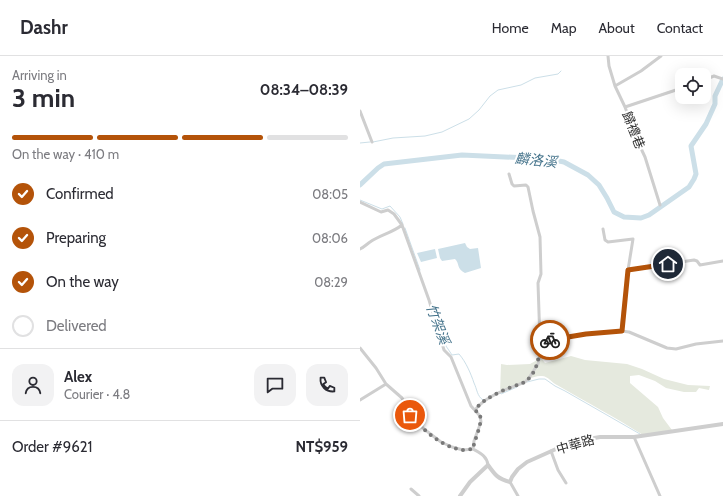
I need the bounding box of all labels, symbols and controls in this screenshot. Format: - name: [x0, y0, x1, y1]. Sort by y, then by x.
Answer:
- text: Dashr: [20, 16, 68, 39]
- text: Home: [492, 19, 529, 37]
- text: Map: [551, 19, 576, 37]
- text: About: [598, 19, 635, 37]
- text: Contact: [657, 19, 703, 37]
- text: Arriving in: [12, 67, 67, 83]
- map controls: [675, 68, 711, 104]
- button: locate: [675, 68, 711, 104]
- text: 08:34–08:39: [260, 81, 348, 99]
- text: 3 min: [12, 82, 75, 114]
- street label: 歸禮巷: [619, 109, 649, 151]
- text: On the way · 410 m: [12, 146, 119, 162]
- water label: 麟洛溪: [514, 149, 560, 171]
- icon: check: [12, 183, 34, 205]
- text: Confirmed: [46, 185, 114, 203]
- text: 08:05: [312, 186, 348, 202]
- icon: check: [12, 227, 34, 249]
- text: Preparing: [46, 229, 106, 247]
- text: 08:06: [312, 230, 348, 246]
- pin: [651, 247, 685, 281]
- icon: home: [657, 253, 679, 275]
- icon: check: [12, 271, 34, 293]
- text: On the way: [46, 273, 119, 291]
- text: 08:29: [314, 274, 348, 290]
- water label: 竹架溪: [422, 301, 454, 349]
- text: Delivered: [46, 317, 107, 335]
- courier: [530, 320, 570, 360]
- icon: bike: [539, 329, 561, 351]
- button: person: [12, 364, 54, 406]
- button: chat: [254, 364, 296, 406]
- button: phone: [306, 364, 348, 406]
- text: Alex: [64, 368, 92, 386]
- text: Courier · 4.8: [64, 386, 130, 402]
- pin: [393, 398, 427, 432]
- icon: bag: [399, 404, 421, 426]
- street label: 中華路: [554, 431, 596, 457]
- text: Order #9621: [12, 438, 92, 456]
- text: NT$959: [295, 438, 348, 456]

